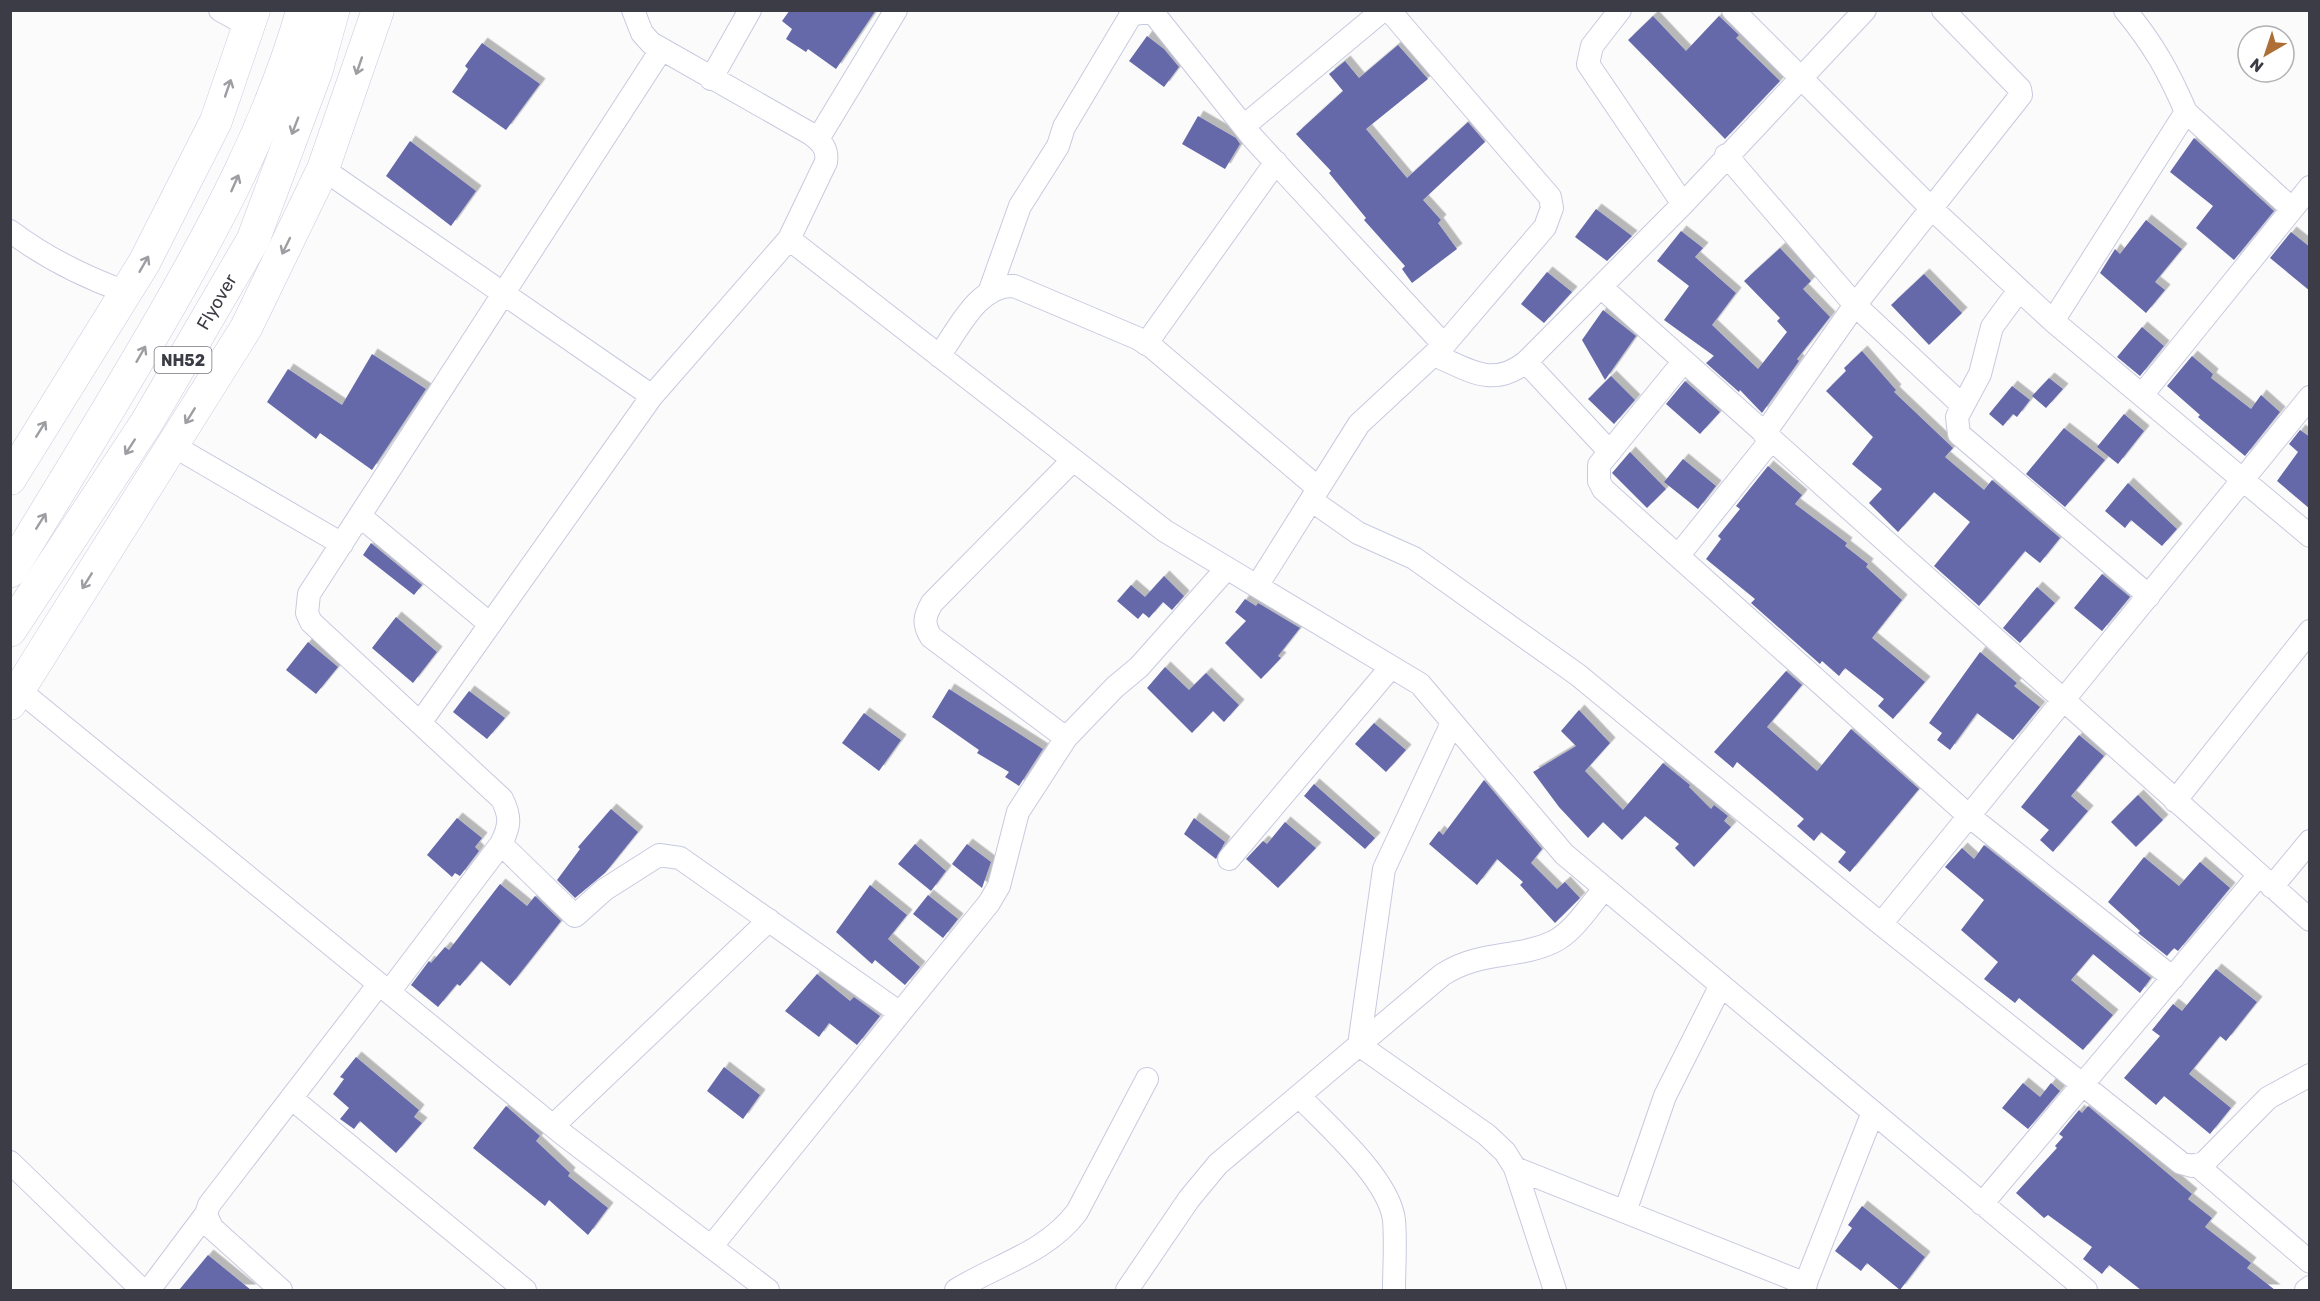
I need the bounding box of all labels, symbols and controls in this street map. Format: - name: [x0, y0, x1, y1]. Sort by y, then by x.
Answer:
- north arrow: [2236, 24, 2296, 84]
- text: N: [2246, 54, 2267, 76]
- one-way arrow: [352, 56, 363, 75]
- one-way arrow: [223, 79, 234, 98]
- one-way arrow: [289, 116, 300, 135]
- one-way arrow: [230, 175, 242, 193]
- one-way arrow: [279, 237, 291, 255]
- one-way arrow: [138, 256, 150, 273]
- street label: Flyover: [192, 270, 242, 334]
- one-way arrow: [136, 346, 148, 363]
- road number: NH52: [154, 347, 212, 373]
- one-way arrow: [184, 407, 196, 424]
- one-way arrow: [34, 421, 47, 438]
- one-way arrow: [124, 439, 136, 455]
- one-way arrow: [36, 513, 48, 530]
- one-way arrow: [80, 572, 92, 589]

